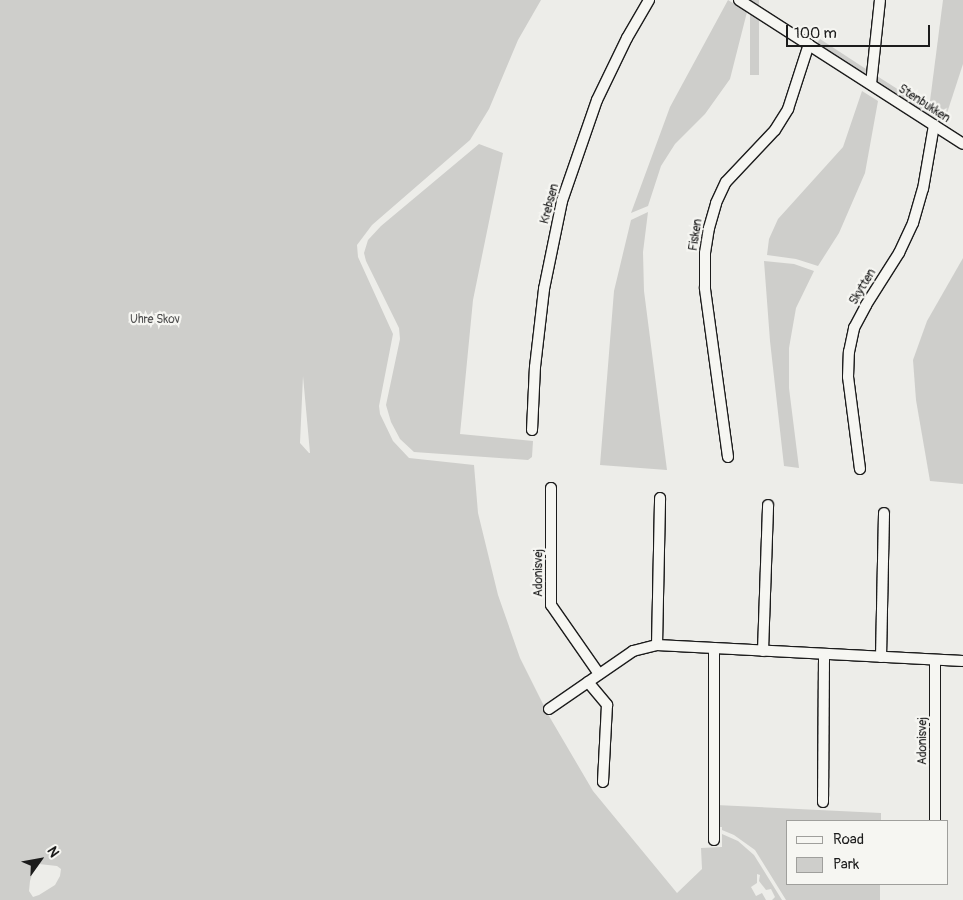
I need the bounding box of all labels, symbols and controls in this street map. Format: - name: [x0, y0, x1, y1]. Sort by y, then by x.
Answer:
- scale bar: [788, 15, 932, 47]
- text: 100 m: [794, 24, 837, 43]
- street label: Stenbukken: [895, 82, 953, 126]
- street label: Krebsen: [538, 182, 562, 226]
- street label: Fisken: [686, 218, 706, 252]
- street label: Skytten: [847, 266, 879, 308]
- park label: Uhre Skov: [130, 313, 180, 327]
- street label: Adonisvej: [532, 549, 546, 597]
- street label: Adonisvej: [916, 717, 930, 765]
- legend: [786, 820, 948, 885]
- text: Road: [833, 830, 864, 849]
- north arrow: [15, 835, 65, 885]
- text: N: [43, 843, 63, 860]
- text: Park: [833, 855, 859, 874]

